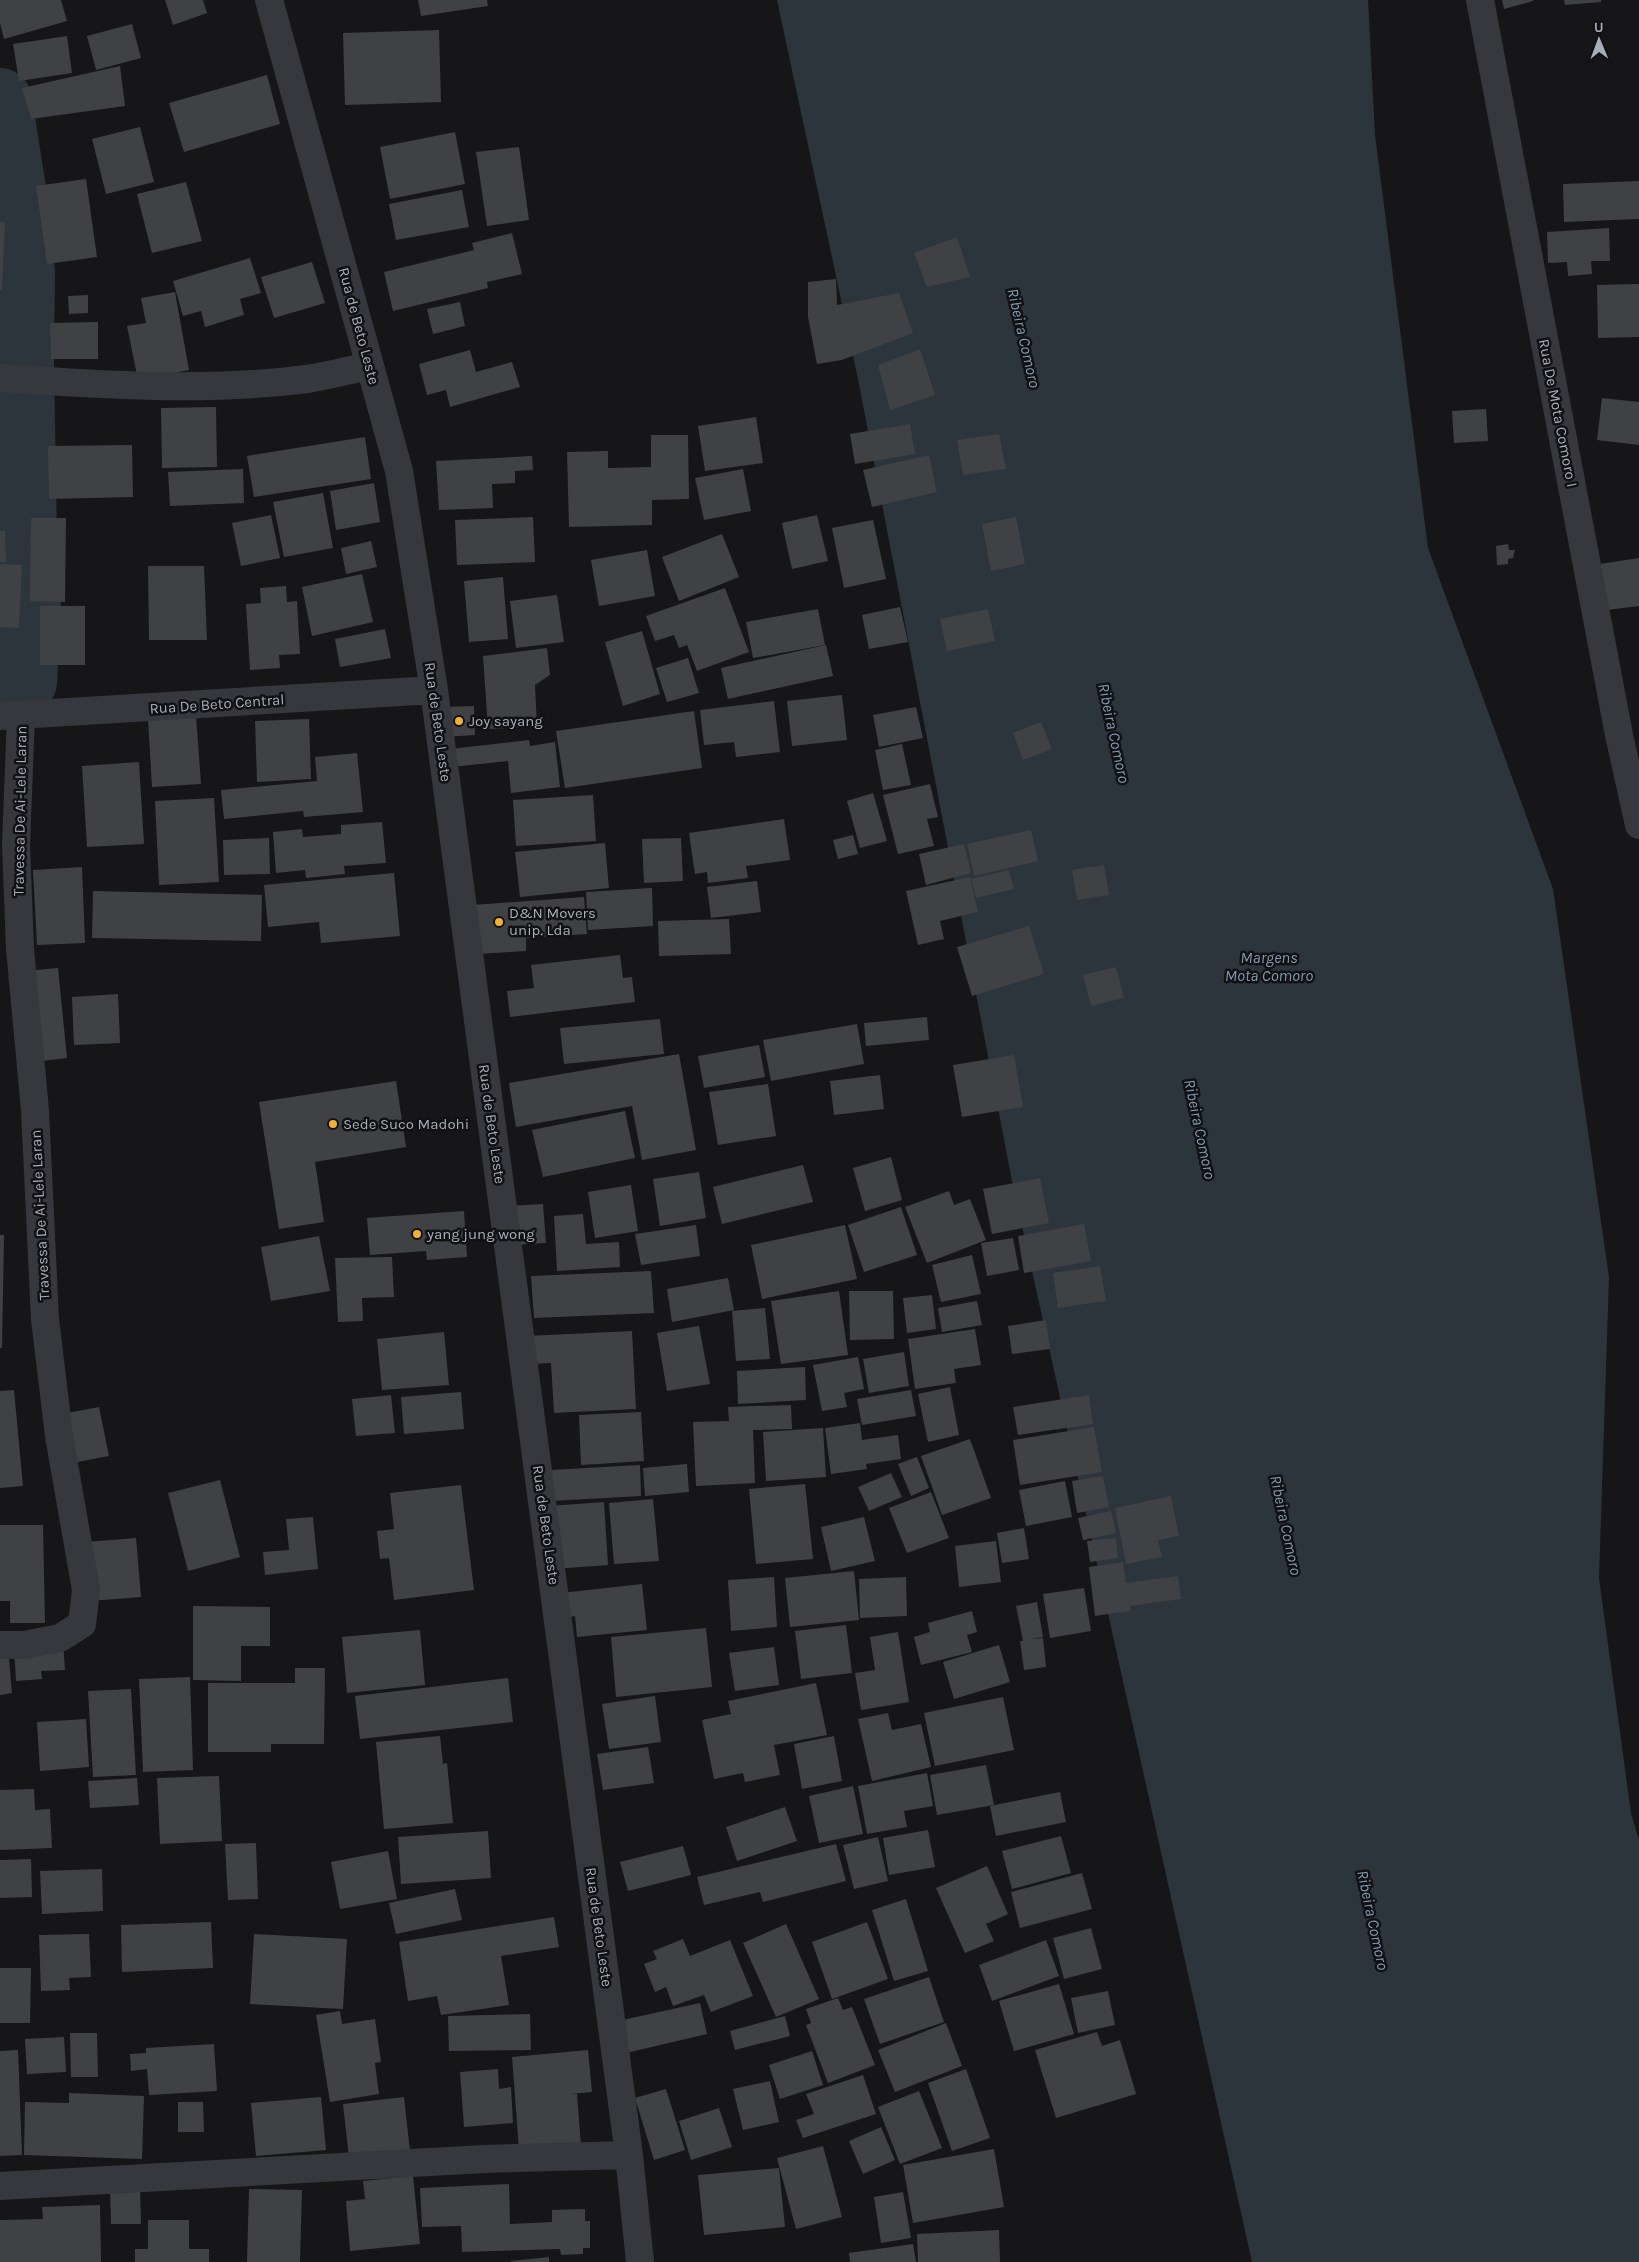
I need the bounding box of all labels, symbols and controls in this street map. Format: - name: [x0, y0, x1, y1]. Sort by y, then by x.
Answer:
- north arrow: [1574, 15, 1624, 65]
- text: U: [1594, 19, 1604, 36]
- street label: Rua de Beto Leste: [335, 265, 383, 387]
- water label: Ribeira Comoro: [1003, 286, 1045, 390]
- street label: Rua De Mota Comoro I: [1535, 337, 1581, 489]
- street label: Rua de Beto Leste: [421, 661, 455, 783]
- water label: Ribeira Comoro: [1094, 681, 1134, 785]
- street label: Rua De Beto Central: [149, 690, 285, 718]
- place label: Joy sayang: [469, 712, 543, 730]
- marker: Joy sayang: [453, 715, 465, 727]
- street label: Travessa De Ai-Lele Laran: [10, 726, 30, 896]
- place label: D&N Movers unip. Lda: [509, 904, 596, 939]
- marker: D&N Movers unip. Lda: [493, 916, 505, 928]
- water label: Margens Mota Comoro: [1225, 948, 1313, 985]
- street label: Rua de Beto Leste: [475, 1063, 509, 1185]
- water label: Ribeira Comoro: [1180, 1077, 1220, 1181]
- place label: Sede Suco Madohi: [343, 1115, 469, 1133]
- marker: Sede Suco Madohi: [327, 1118, 339, 1130]
- street label: Travessa De Ai-Lele Laran: [27, 1129, 53, 1301]
- place label: yang jung wong: [426, 1225, 535, 1243]
- marker: yang jung wong: [411, 1228, 423, 1240]
- street label: Rua de Beto Leste: [529, 1464, 563, 1586]
- water label: Ribeira Comoro: [1266, 1473, 1306, 1577]
- street label: Rua de Beto Leste: [582, 1866, 616, 1988]
- water label: Ribeira Comoro: [1353, 1868, 1393, 1972]

